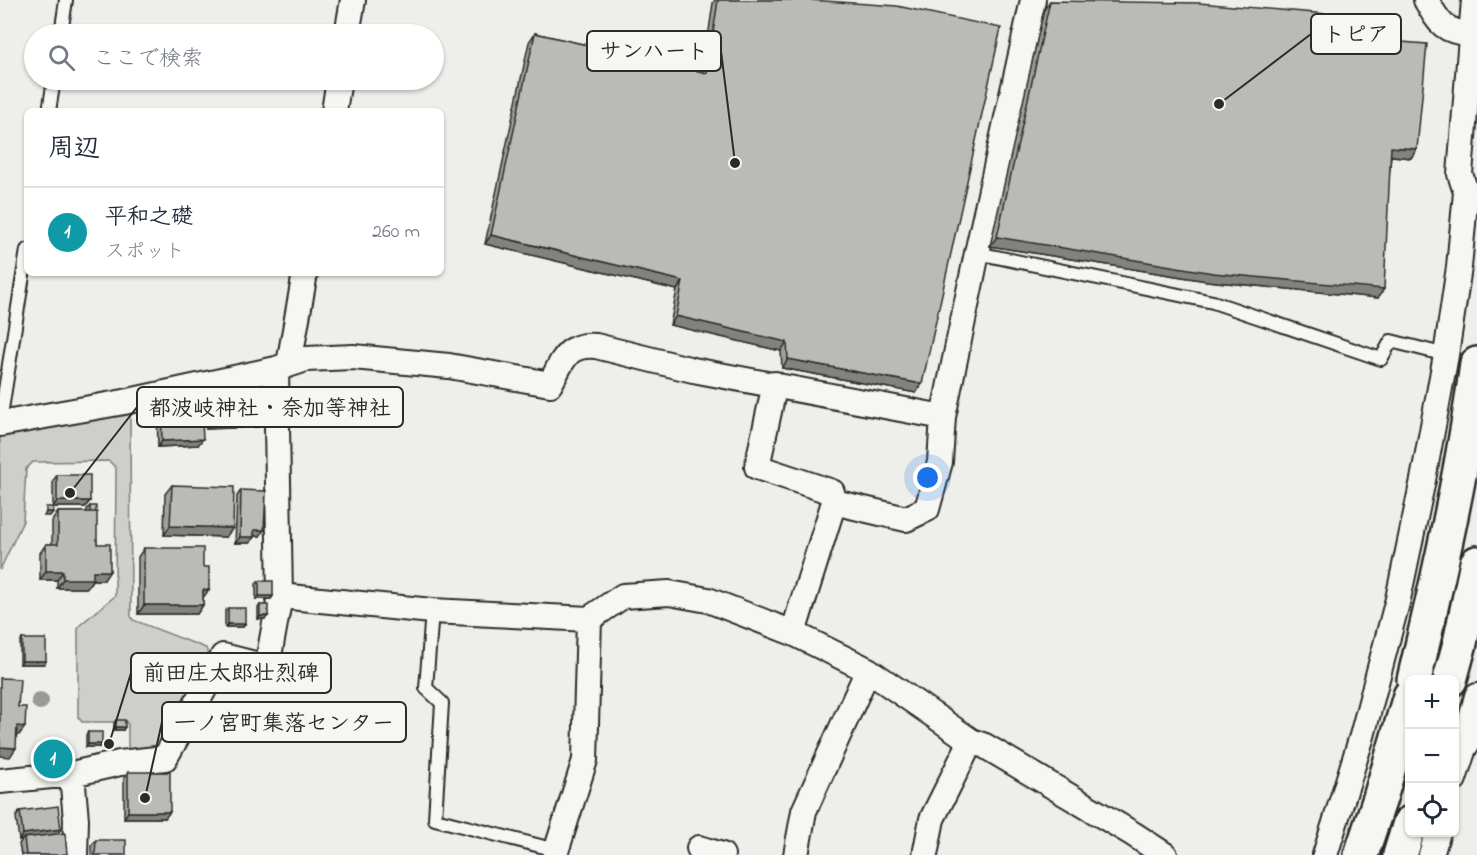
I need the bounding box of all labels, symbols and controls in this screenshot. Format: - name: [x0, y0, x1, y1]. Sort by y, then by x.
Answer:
- callout: トピア: [1311, 14, 1401, 54]
- text: トピア: [1323, 20, 1389, 52]
- search box: [24, 24, 444, 90]
- callout: サンハート: [587, 31, 721, 71]
- text: サンハート: [599, 37, 709, 69]
- icon: search: [45, 41, 78, 74]
- text: ここで検索: [93, 44, 203, 76]
- text: 周辺: [48, 131, 100, 169]
- text: 平和之礎: [105, 202, 193, 234]
- text: 1: [64, 218, 71, 247]
- text: 260 m: [372, 218, 420, 247]
- text: スポット: [105, 238, 185, 267]
- callout: 都波岐神社・奈加等神社: [137, 387, 403, 427]
- text: 都波岐神社・奈加等神社: [149, 394, 391, 426]
- your location: [913, 463, 942, 492]
- callout: 前田庄太郎壮烈碑: [131, 653, 331, 693]
- text: 前田庄太郎壮烈碑: [143, 659, 319, 691]
- map controls: [1405, 675, 1459, 837]
- button: +: [1405, 675, 1459, 729]
- callout: 一ノ宮町集落センター: [162, 702, 406, 742]
- text: 一ノ宮町集落センター: [174, 709, 394, 741]
- button: −: [1405, 729, 1459, 783]
- pin: 1: [34, 736, 72, 782]
- button: locate: [1405, 783, 1459, 837]

